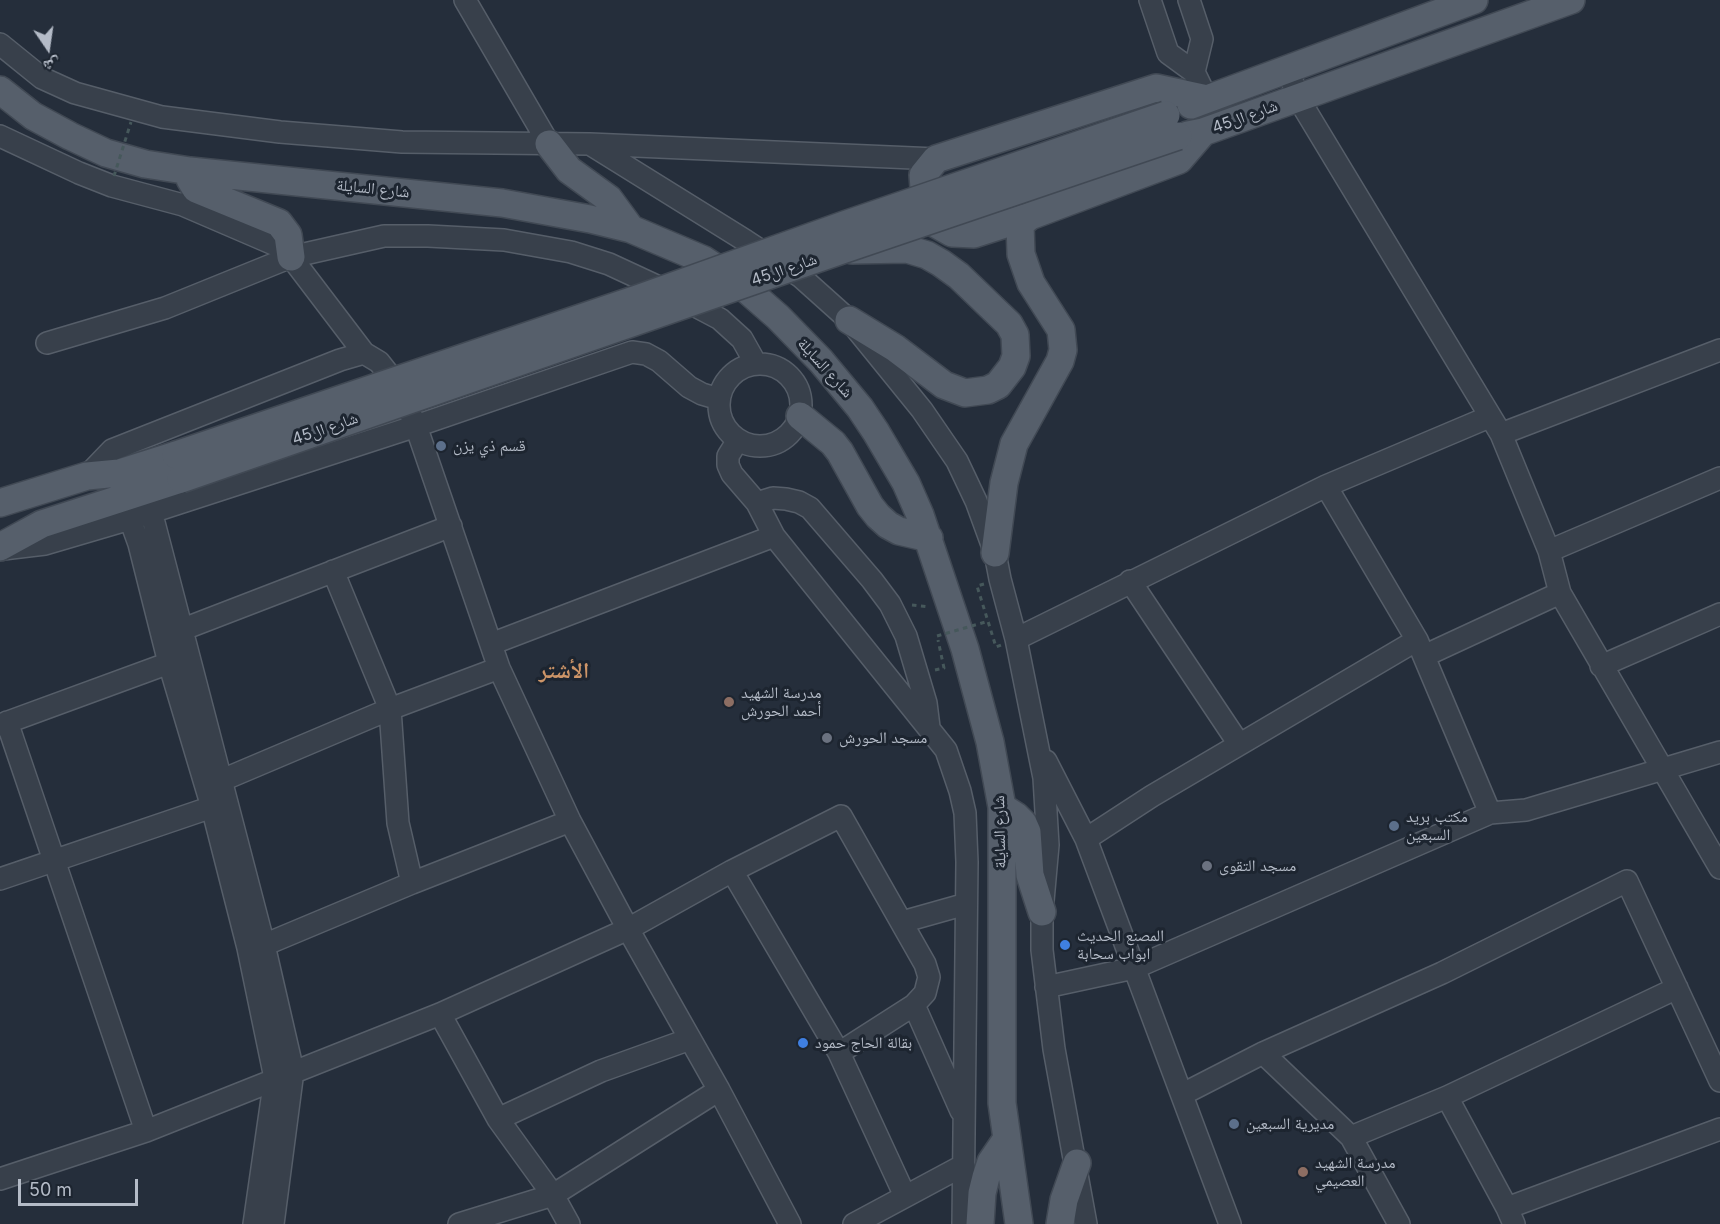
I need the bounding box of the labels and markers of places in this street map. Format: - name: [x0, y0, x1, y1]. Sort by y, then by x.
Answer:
- place label: قسم ذي يزن: [453, 436, 526, 456]
- marker: قسم ذي يزن: [434, 439, 448, 453]
- place label: مدرسة الشهيد أحمد الحورش: [741, 683, 822, 721]
- marker: مدرسة الشهيد أحمد الحورش: [722, 695, 736, 709]
- place label: مسجد الحورش: [839, 728, 927, 748]
- marker: مسجد الحورش: [820, 731, 834, 745]
- place label: مكتب بريد السبعين: [1406, 807, 1468, 845]
- marker: مكتب بريد السبعين: [1387, 819, 1401, 833]
- place label: مسجد التقوى: [1219, 856, 1296, 876]
- marker: مسجد التقوى: [1200, 859, 1214, 873]
- place label: المصنع الحديث ابواب سحابة: [1077, 926, 1164, 964]
- marker: المصنع الحديث ابواب سحابة: [1058, 938, 1072, 952]
- place label: بقالة الحاج حمود: [815, 1033, 912, 1053]
- marker: بقالة الحاج حمود: [796, 1036, 810, 1050]
- place label: مديرية السبعين: [1246, 1114, 1334, 1134]
- marker: مديرية السبعين: [1227, 1117, 1241, 1131]
- place label: مدرسة الشهيد العصيمي: [1315, 1153, 1396, 1191]
- marker: مدرسة الشهيد العصيمي: [1296, 1165, 1310, 1179]

